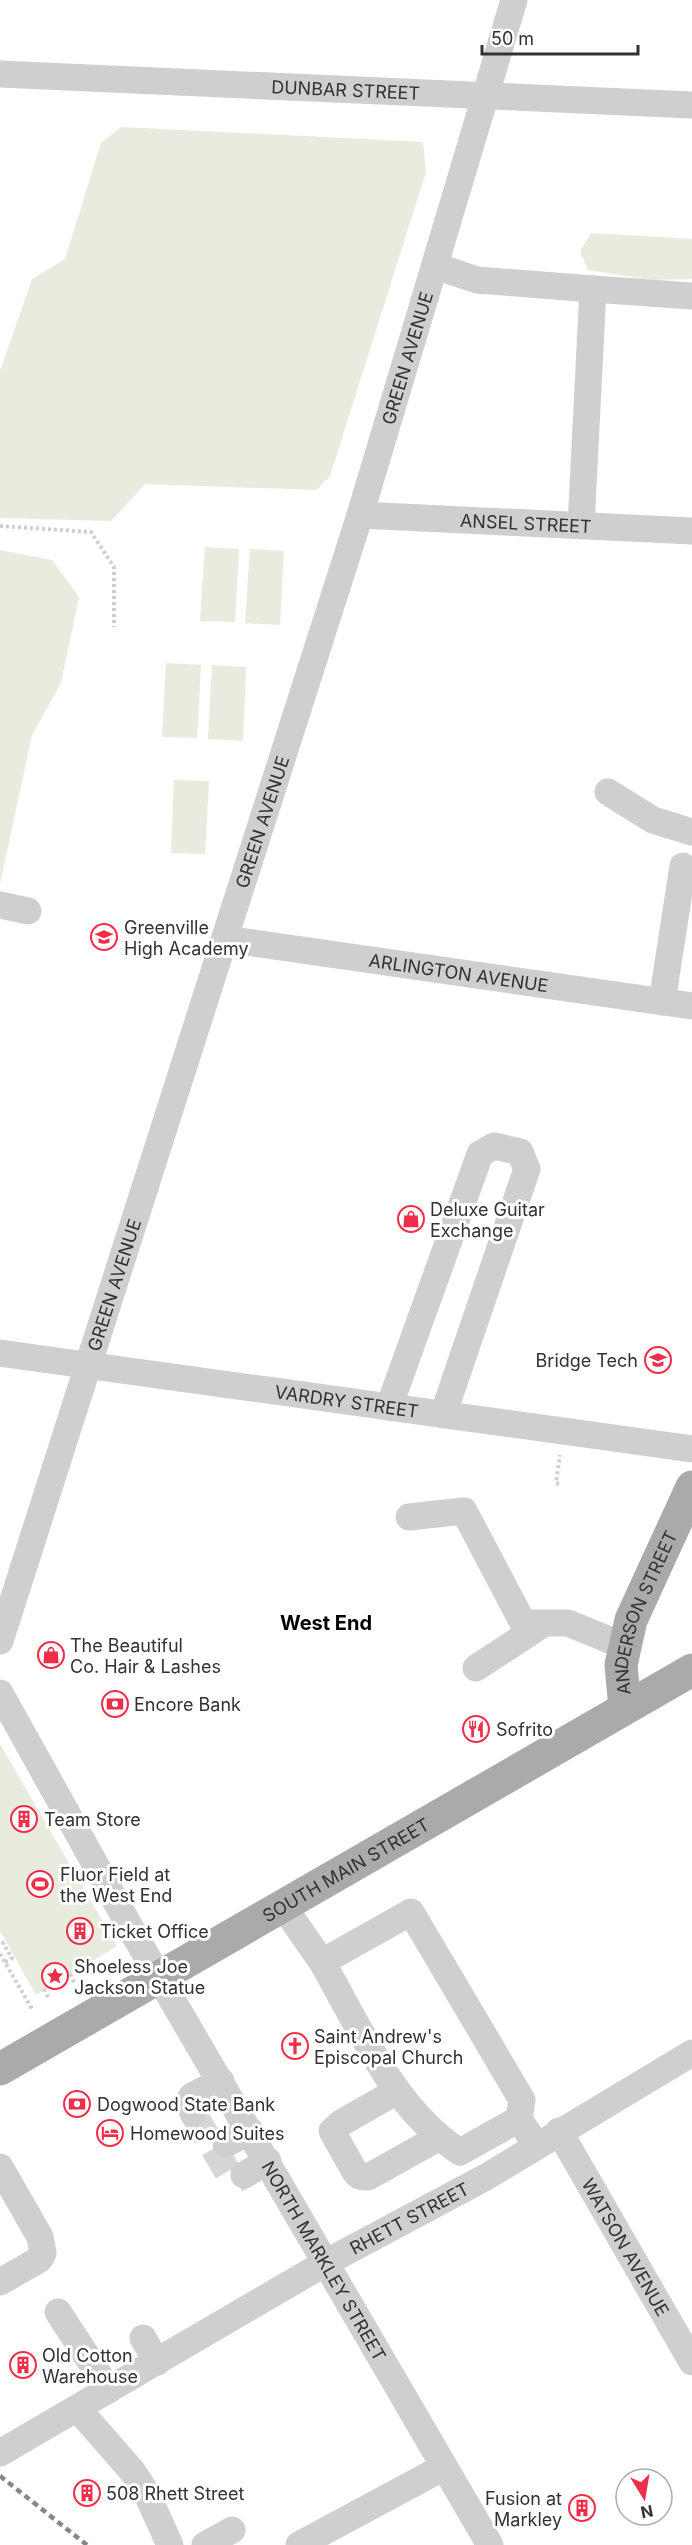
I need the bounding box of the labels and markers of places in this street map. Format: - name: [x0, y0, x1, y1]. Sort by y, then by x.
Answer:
- place label: Greenville High Academy: [124, 917, 249, 959]
- school or university icon: Greenville High Academy: [89, 922, 119, 952]
- place label: Deluxe Guitar Exchange: [430, 1199, 545, 1241]
- shop icon: Deluxe Guitar Exchange: [396, 1204, 426, 1234]
- school or university icon: Bridge Tech: [643, 1345, 673, 1375]
- place label: Bridge Tech: [536, 1350, 638, 1371]
- place label: The Beautiful Co. Hair & Lashes: [70, 1635, 221, 1677]
- shop icon: The Beautiful Co. Hair & Lashes: [36, 1640, 66, 1670]
- bank icon: Encore Bank: [100, 1689, 130, 1719]
- place label: Encore Bank: [134, 1694, 241, 1715]
- restaurant icon: Sofrito: [461, 1714, 491, 1744]
- place label: Sofrito: [496, 1719, 553, 1740]
- building icon: Team Store: [9, 1804, 39, 1834]
- place label: Team Store: [44, 1809, 141, 1830]
- place label: Fluor Field at the West End: [60, 1864, 172, 1906]
- sports icon: Fluor Field at the West End: [25, 1869, 55, 1899]
- building icon: Ticket Office: [65, 1916, 95, 1946]
- place label: Ticket Office: [100, 1921, 209, 1942]
- place label: Shoeless Joe Jackson Statue: [74, 1956, 205, 1998]
- place icon: Shoeless Joe Jackson Statue: [40, 1961, 70, 1991]
- place label: Saint Andrew's Episcopal Church: [314, 2026, 463, 2068]
- church icon: Saint Andrew's Episcopal Church: [280, 2031, 310, 2061]
- bank icon: Dogwood State Bank: [62, 2089, 92, 2119]
- place label: Dogwood State Bank: [97, 2094, 275, 2115]
- hotel icon: Homewood Suites: [95, 2118, 125, 2148]
- place label: Homewood Suites: [130, 2123, 284, 2144]
- place label: Old Cotton Warehouse: [42, 2345, 138, 2387]
- building icon: Old Cotton Warehouse: [8, 2350, 38, 2380]
- building icon: 508 Rhett Street: [72, 2478, 102, 2508]
- place label: 508 Rhett Street: [106, 2483, 245, 2504]
- place label: Fusion at Markley: [485, 2488, 562, 2530]
- building icon: Fusion at Markley: [567, 2493, 597, 2523]

